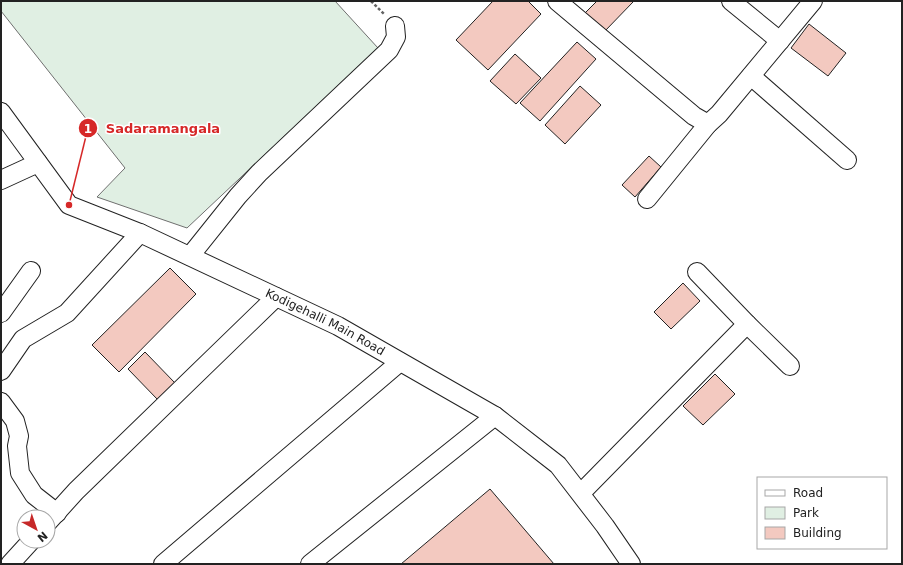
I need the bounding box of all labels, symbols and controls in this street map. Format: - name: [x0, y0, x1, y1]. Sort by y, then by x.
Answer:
- callout: Sadaramangala: [78, 116, 229, 141]
- text: Sadaramangala: [106, 121, 220, 136]
- text: 1: [84, 122, 92, 136]
- street label: Kodigehalli Main Road: [263, 286, 387, 358]
- legend: [757, 477, 887, 549]
- text: Road: [793, 486, 823, 500]
- text: Park: [793, 506, 819, 520]
- north arrow: [16, 509, 56, 549]
- text: Building: [793, 526, 842, 540]
- text: N: [34, 528, 50, 544]

